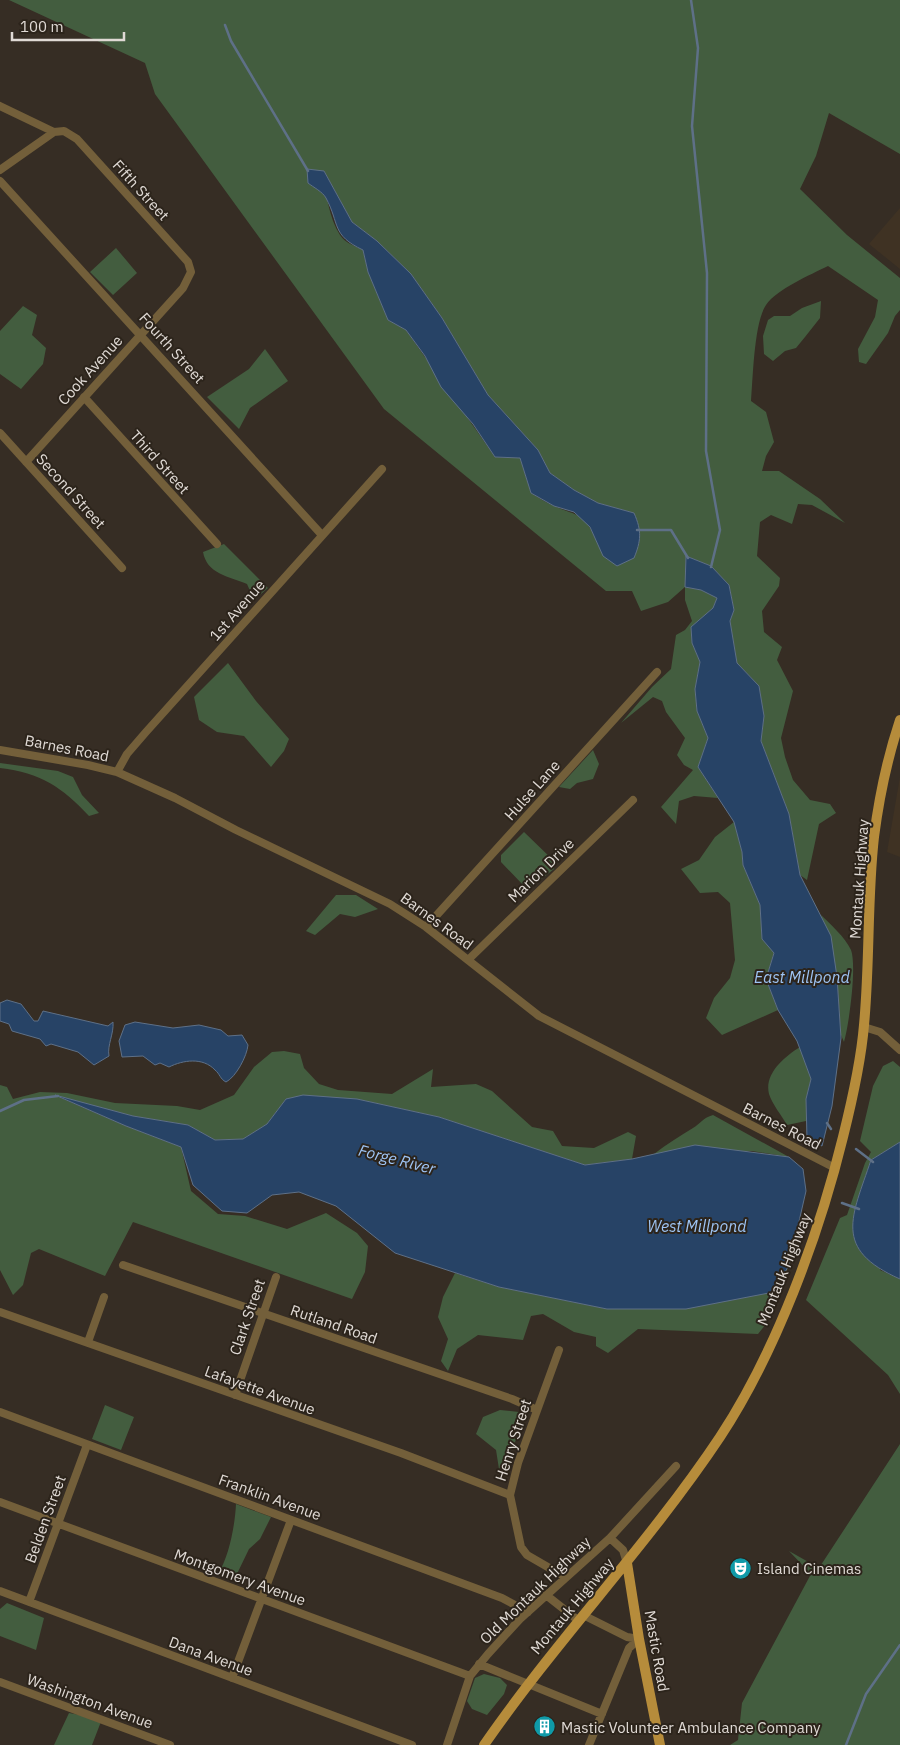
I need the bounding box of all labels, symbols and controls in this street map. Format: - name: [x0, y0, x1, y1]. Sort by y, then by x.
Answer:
- scale bar: [12, 10, 125, 42]
- text: 100 m: [20, 17, 64, 36]
- street label: Fifth Street: [109, 156, 173, 224]
- street label: Fourth Street: [135, 309, 209, 387]
- street label: Cook Avenue: [54, 331, 126, 409]
- street label: Third Street: [126, 426, 194, 498]
- street label: Second Street: [32, 449, 110, 533]
- street label: 1st Avenue: [205, 575, 269, 645]
- street label: Barnes Road: [23, 731, 111, 765]
- street label: Hulse Lane: [500, 756, 564, 824]
- street label: Montauk Highway: [845, 818, 873, 939]
- street label: Marion Drive: [504, 834, 578, 906]
- street label: Barnes Road: [397, 888, 477, 954]
- water label: East Millpond: [754, 967, 851, 987]
- street label: Barnes Road: [740, 1098, 824, 1154]
- water label: Forge River: [357, 1140, 439, 1178]
- street label: Montauk Highway: [753, 1209, 815, 1328]
- water label: West Millpond: [647, 1216, 747, 1236]
- street label: Clark Street: [225, 1276, 269, 1358]
- street label: Rutland Road: [288, 1300, 380, 1348]
- street label: Lafayette Avenue: [202, 1361, 318, 1419]
- street label: Henry Street: [491, 1397, 535, 1483]
- street label: Franklin Avenue: [216, 1470, 324, 1524]
- street label: Belden Street: [20, 1472, 70, 1566]
- street label: Old Montauk Highway: [476, 1533, 594, 1647]
- street label: Montgomery Avenue: [172, 1544, 308, 1610]
- street label: Montauk Highway: [527, 1554, 617, 1658]
- theatre icon: Island Cinemas: [729, 1556, 753, 1580]
- place label: Island Cinemas: [757, 1559, 861, 1578]
- street label: Mastic Road: [641, 1609, 673, 1693]
- street label: Dana Avenue: [166, 1632, 256, 1680]
- street label: Washington Avenue: [24, 1669, 156, 1733]
- building icon: Mastic Volunteer Ambulance Company: [533, 1715, 557, 1739]
- place label: Mastic Volunteer Ambulance Company: [561, 1718, 821, 1737]

